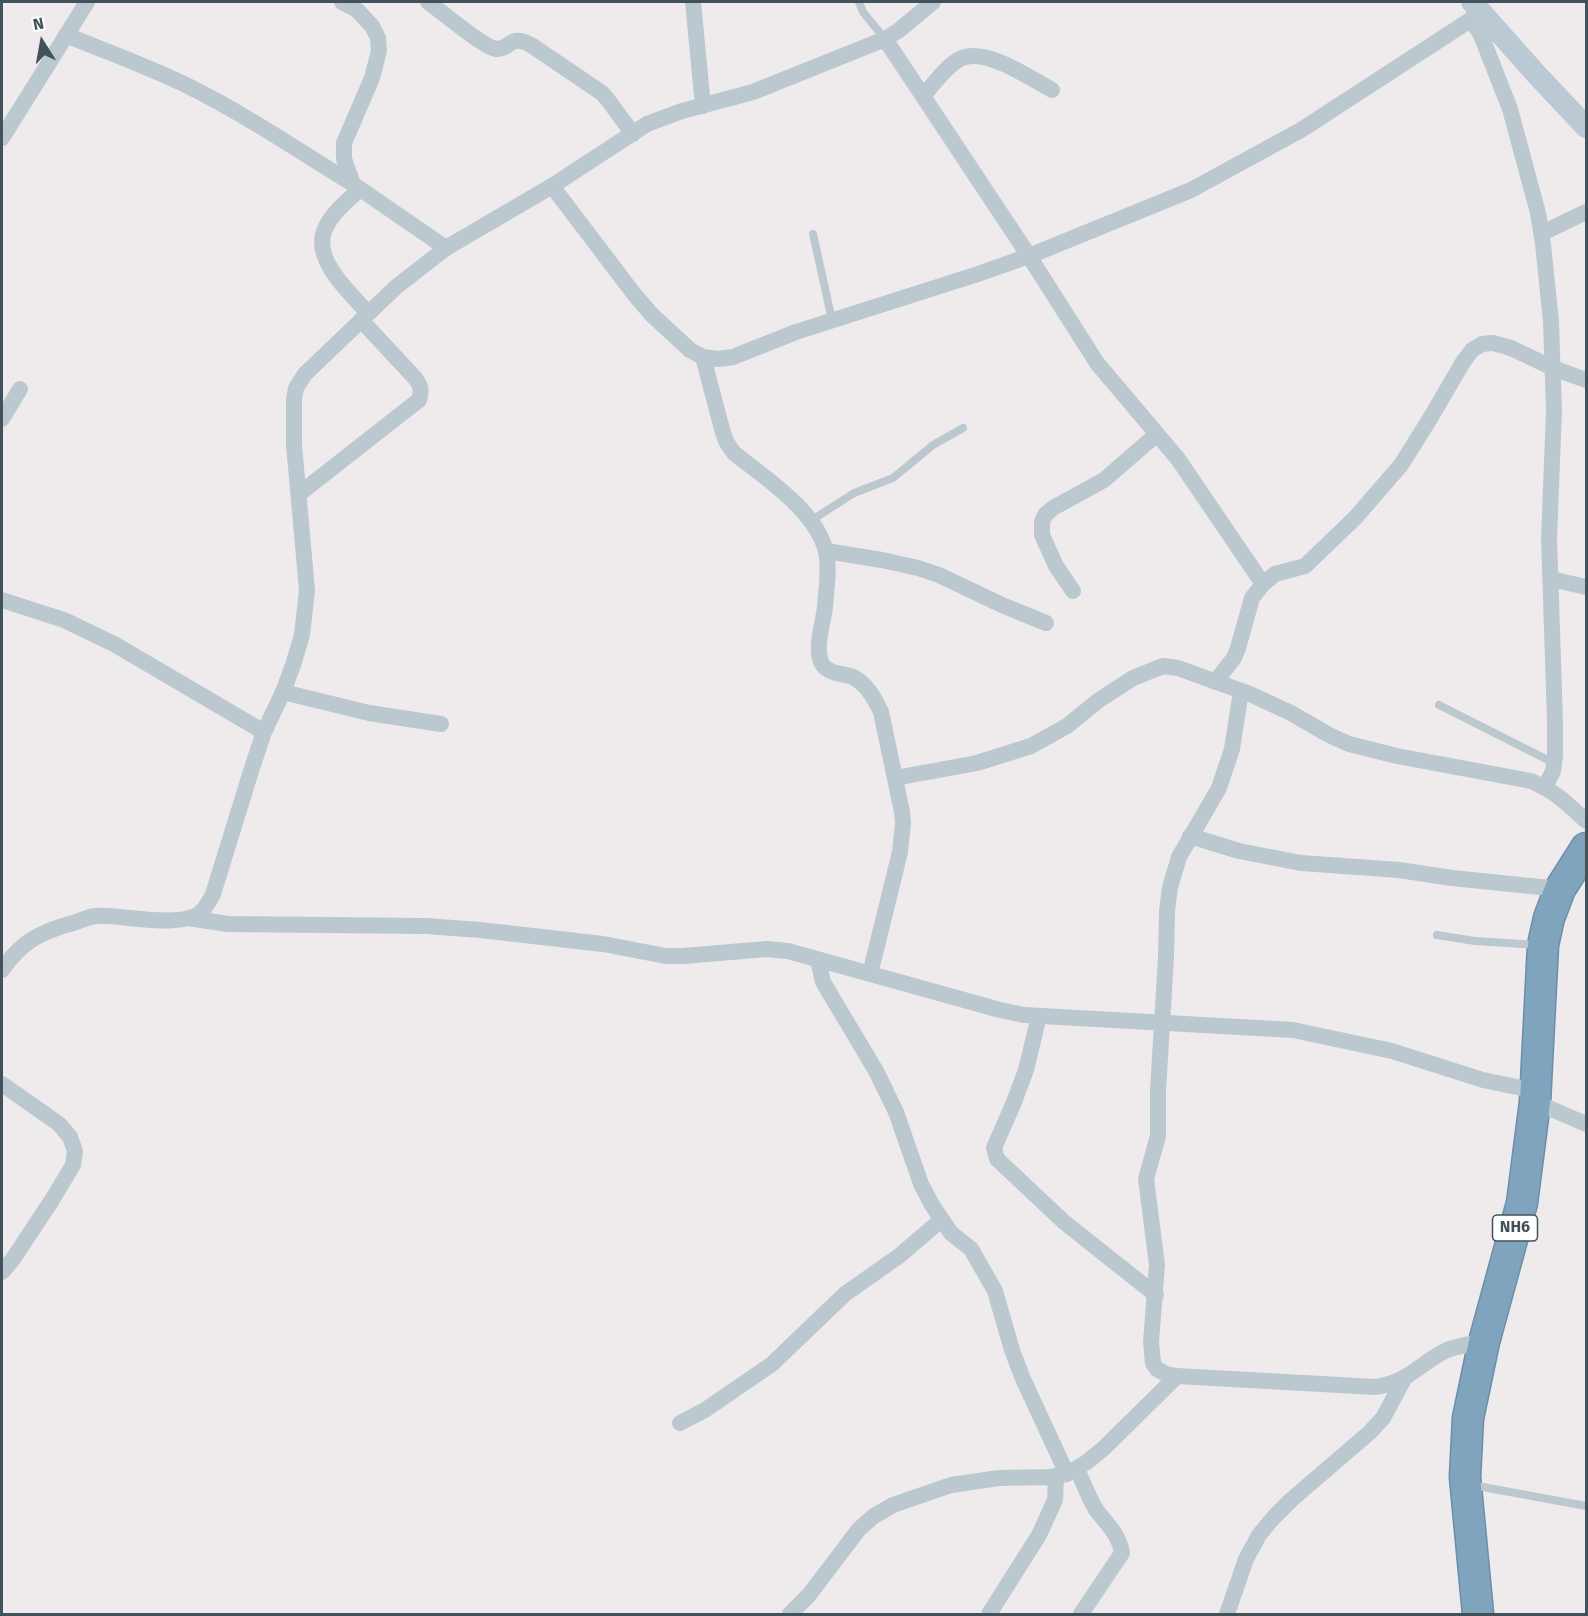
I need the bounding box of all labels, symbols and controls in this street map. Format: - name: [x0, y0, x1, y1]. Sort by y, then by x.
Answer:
- north arrow: [12, 12, 72, 72]
- text: N: [31, 14, 45, 34]
- road number: NH6: [1492, 1215, 1538, 1241]

